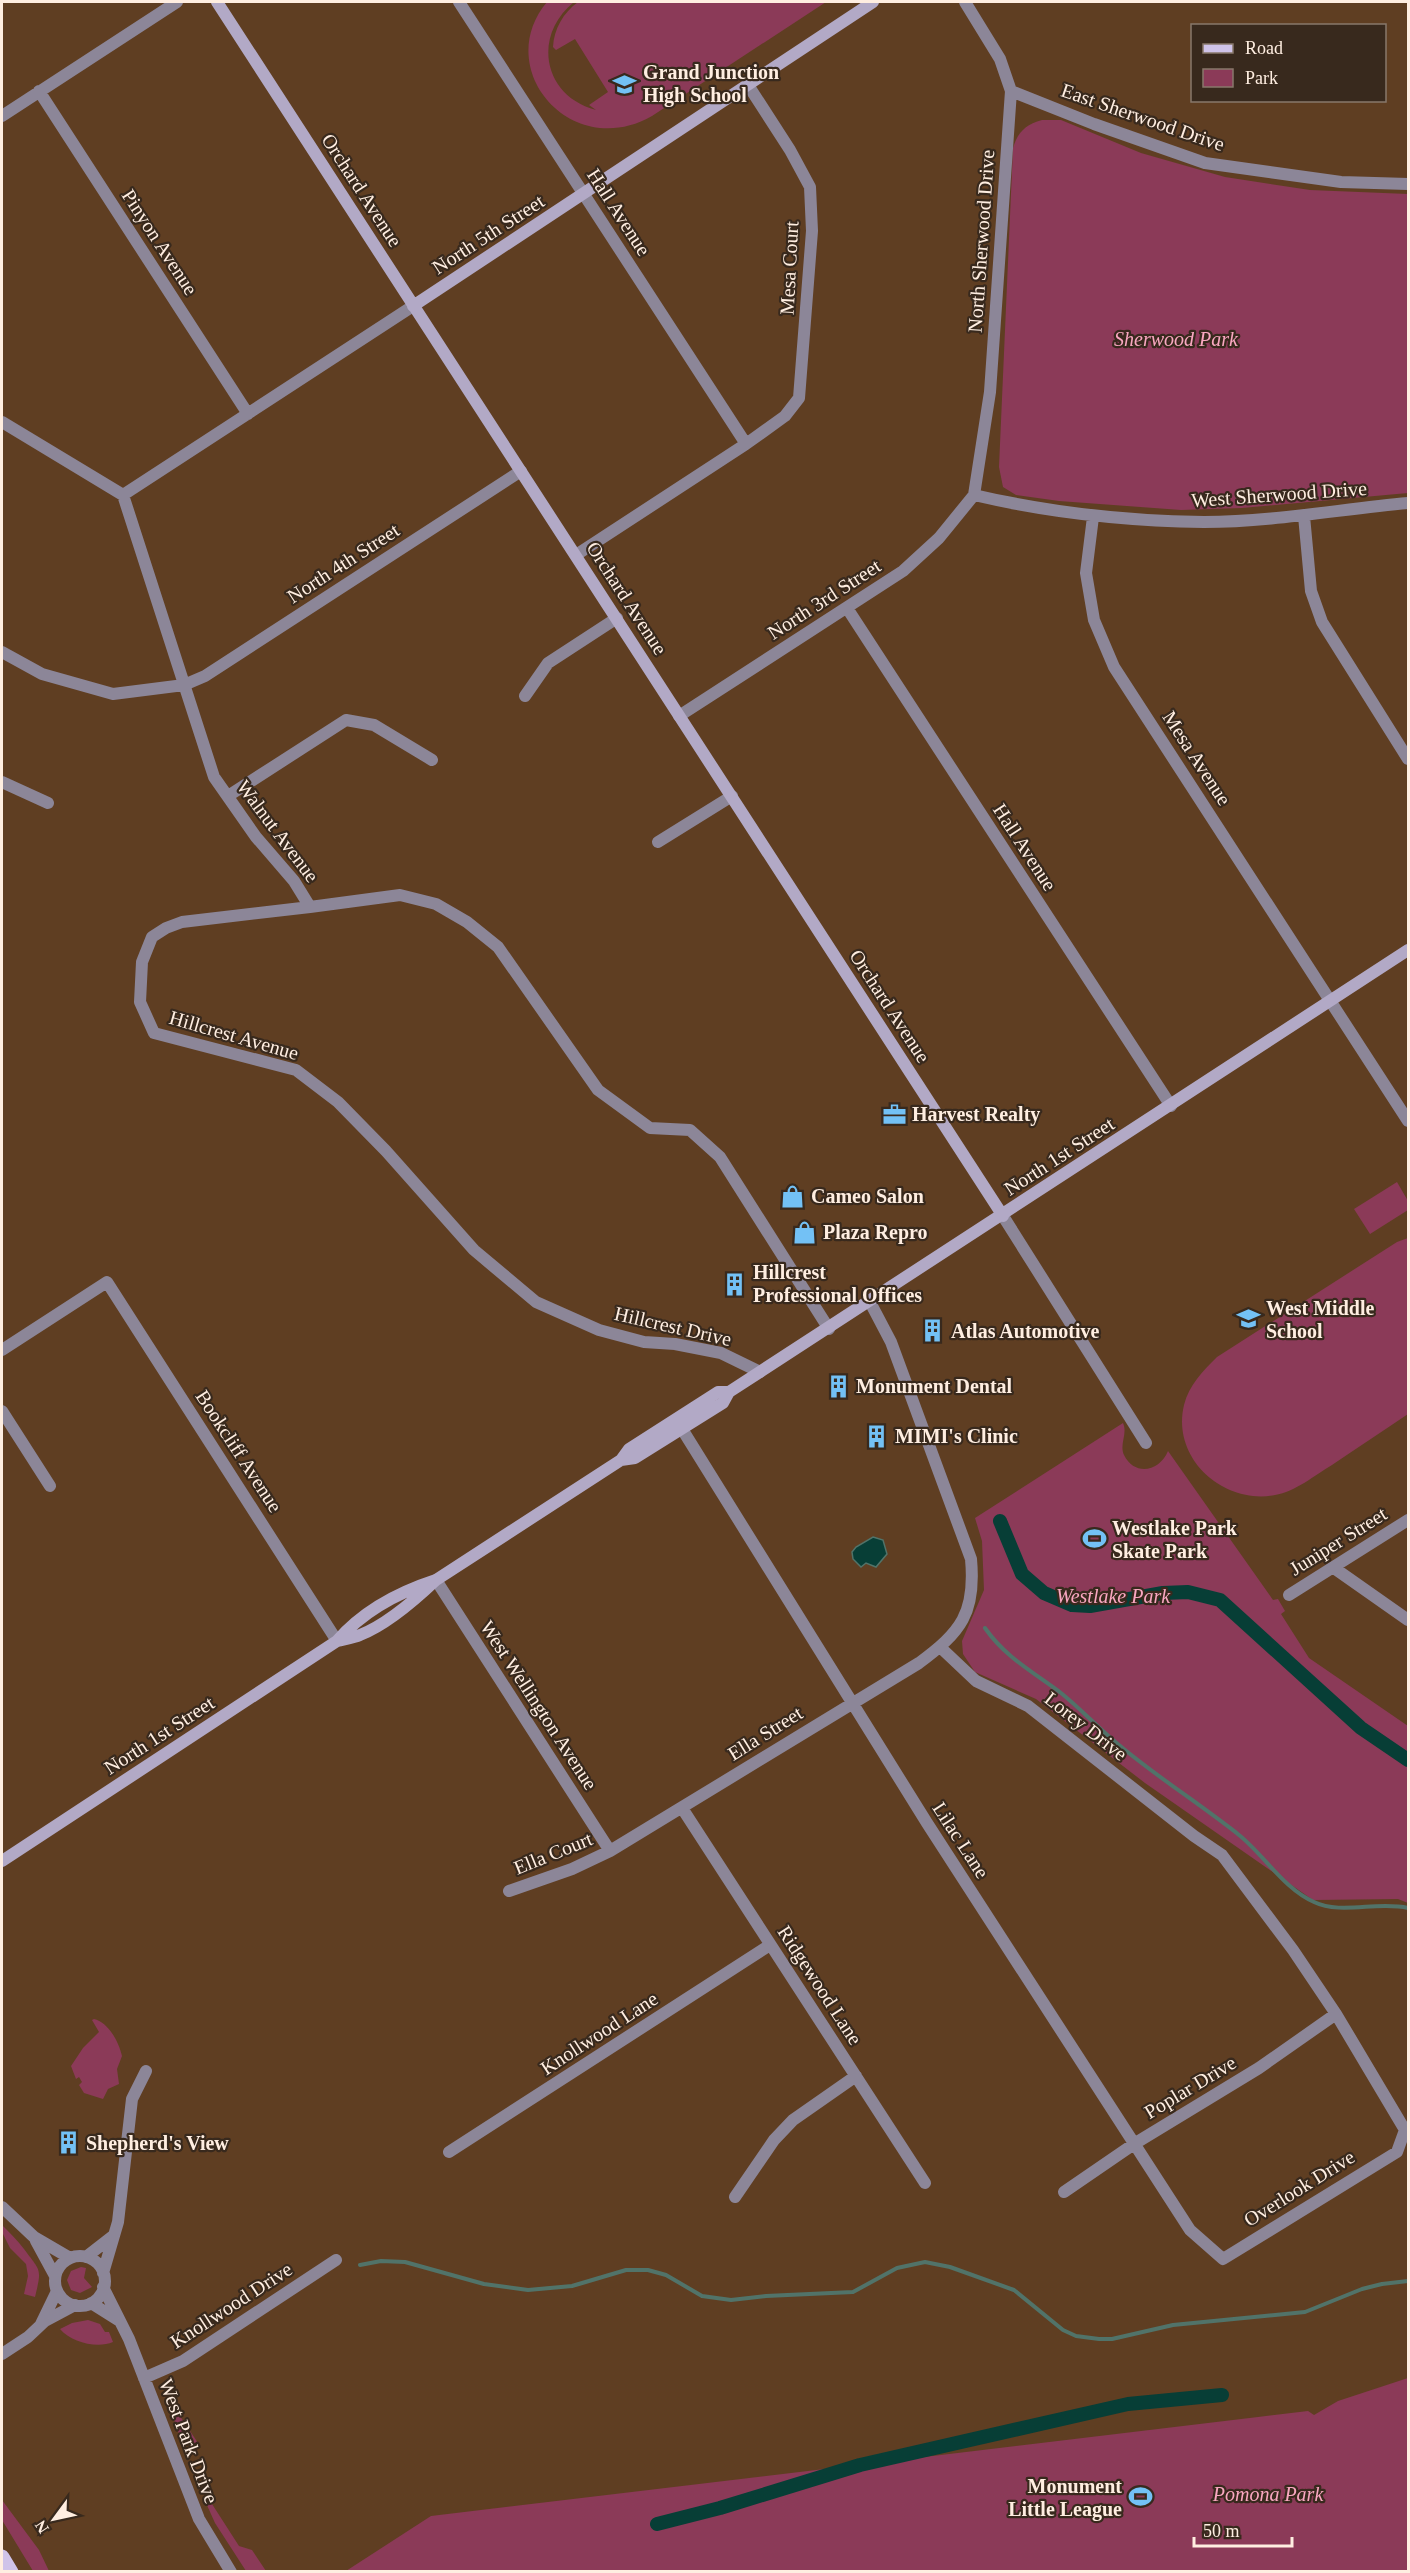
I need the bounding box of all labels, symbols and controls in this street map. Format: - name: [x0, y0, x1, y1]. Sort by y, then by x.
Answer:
- legend: [1191, 24, 1386, 102]
- text: Road: [1245, 38, 1283, 58]
- place label: Grand Junction High School: [643, 61, 779, 107]
- text: Park: [1245, 68, 1278, 88]
- school or university icon: Grand Junction High School: [612, 71, 638, 97]
- street label: East Sherwood Drive: [1059, 79, 1228, 155]
- street label: Orchard Avenue: [317, 129, 407, 251]
- street label: North Sherwood Drive: [964, 149, 998, 333]
- street label: Hall Avenue: [583, 164, 655, 260]
- street label: Pinyon Avenue: [117, 185, 202, 299]
- street label: North 5th Street: [428, 189, 548, 278]
- street label: Mesa Court: [776, 220, 802, 315]
- park label: Sherwood Park: [1114, 328, 1239, 350]
- street label: West Sherwood Drive: [1190, 477, 1368, 511]
- street label: North 4th Street: [283, 518, 403, 607]
- street label: Orchard Avenue: [582, 537, 672, 659]
- street label: North 3rd Street: [764, 554, 885, 644]
- street label: Mesa Avenue: [1158, 707, 1236, 809]
- street label: Walnut Avenue: [233, 776, 324, 886]
- street label: Hall Avenue: [989, 799, 1061, 895]
- street label: Orchard Avenue: [845, 945, 935, 1067]
- street label: Hillcrest Avenue: [167, 1006, 301, 1064]
- office icon: Harvest Realty: [881, 1101, 907, 1127]
- place label: Harvest Realty: [912, 1103, 1040, 1126]
- street label: North 1st Street: [1000, 1112, 1118, 1200]
- shop icon: Cameo Salon: [780, 1183, 806, 1209]
- place label: Cameo Salon: [811, 1185, 924, 1207]
- shop icon: Plaza Repro: [792, 1219, 818, 1245]
- place label: Plaza Repro: [823, 1221, 928, 1244]
- place label: Hillcrest Professional Offices: [753, 1261, 922, 1306]
- building icon: Hillcrest Professional Offices: [722, 1271, 748, 1297]
- place label: West Middle School: [1266, 1297, 1374, 1342]
- street label: Hillcrest Drive: [612, 1302, 734, 1350]
- school or university icon: West Middle School: [1235, 1306, 1261, 1332]
- building icon: Atlas Automotive: [920, 1318, 946, 1344]
- place label: Atlas Automotive: [951, 1320, 1099, 1342]
- building icon: Monument Dental: [825, 1373, 851, 1399]
- place label: Monument Dental: [856, 1375, 1013, 1397]
- street label: Bookcliff Avenue: [191, 1386, 287, 1516]
- building icon: MIMI's Clinic: [864, 1423, 890, 1449]
- place label: MIMI's Clinic: [895, 1425, 1018, 1447]
- street label: Juniper Street: [1285, 1502, 1392, 1580]
- place label: Westlake Park Skate Park: [1112, 1517, 1238, 1562]
- sports icon: Westlake Park Skate Park: [1081, 1526, 1107, 1552]
- park label: Westlake Park: [1056, 1585, 1171, 1607]
- street label: West Wellington Avenue: [475, 1616, 602, 1794]
- street label: Lorey Drive: [1040, 1687, 1132, 1766]
- street label: North 1st Street: [100, 1691, 218, 1779]
- street label: Ella Street: [724, 1701, 807, 1765]
- street label: Lilac Lane: [928, 1798, 994, 1882]
- street label: Ella Court: [511, 1827, 596, 1879]
- street label: Ridgewood Lane: [773, 1921, 867, 2049]
- street label: Knollwood Lane: [536, 1987, 662, 2079]
- street label: Poplar Drive: [1140, 2051, 1240, 2124]
- building icon: Shepherd's View: [55, 2130, 81, 2156]
- place label: Shepherd's View: [86, 2132, 229, 2155]
- street label: Overlook Drive: [1240, 2145, 1358, 2231]
- street label: Knollwood Drive: [166, 2257, 296, 2352]
- street label: West Park Drive: [155, 2376, 223, 2507]
- place label: Monument Little League: [1008, 2475, 1122, 2521]
- park label: Pomona Park: [1212, 2483, 1324, 2505]
- sports icon: Monument Little League: [1127, 2484, 1153, 2510]
- north arrow: [24, 2489, 84, 2549]
- scale bar: [1194, 2510, 1292, 2548]
- text: N: [31, 2517, 52, 2536]
- text: 50 m: [1203, 2521, 1240, 2541]

